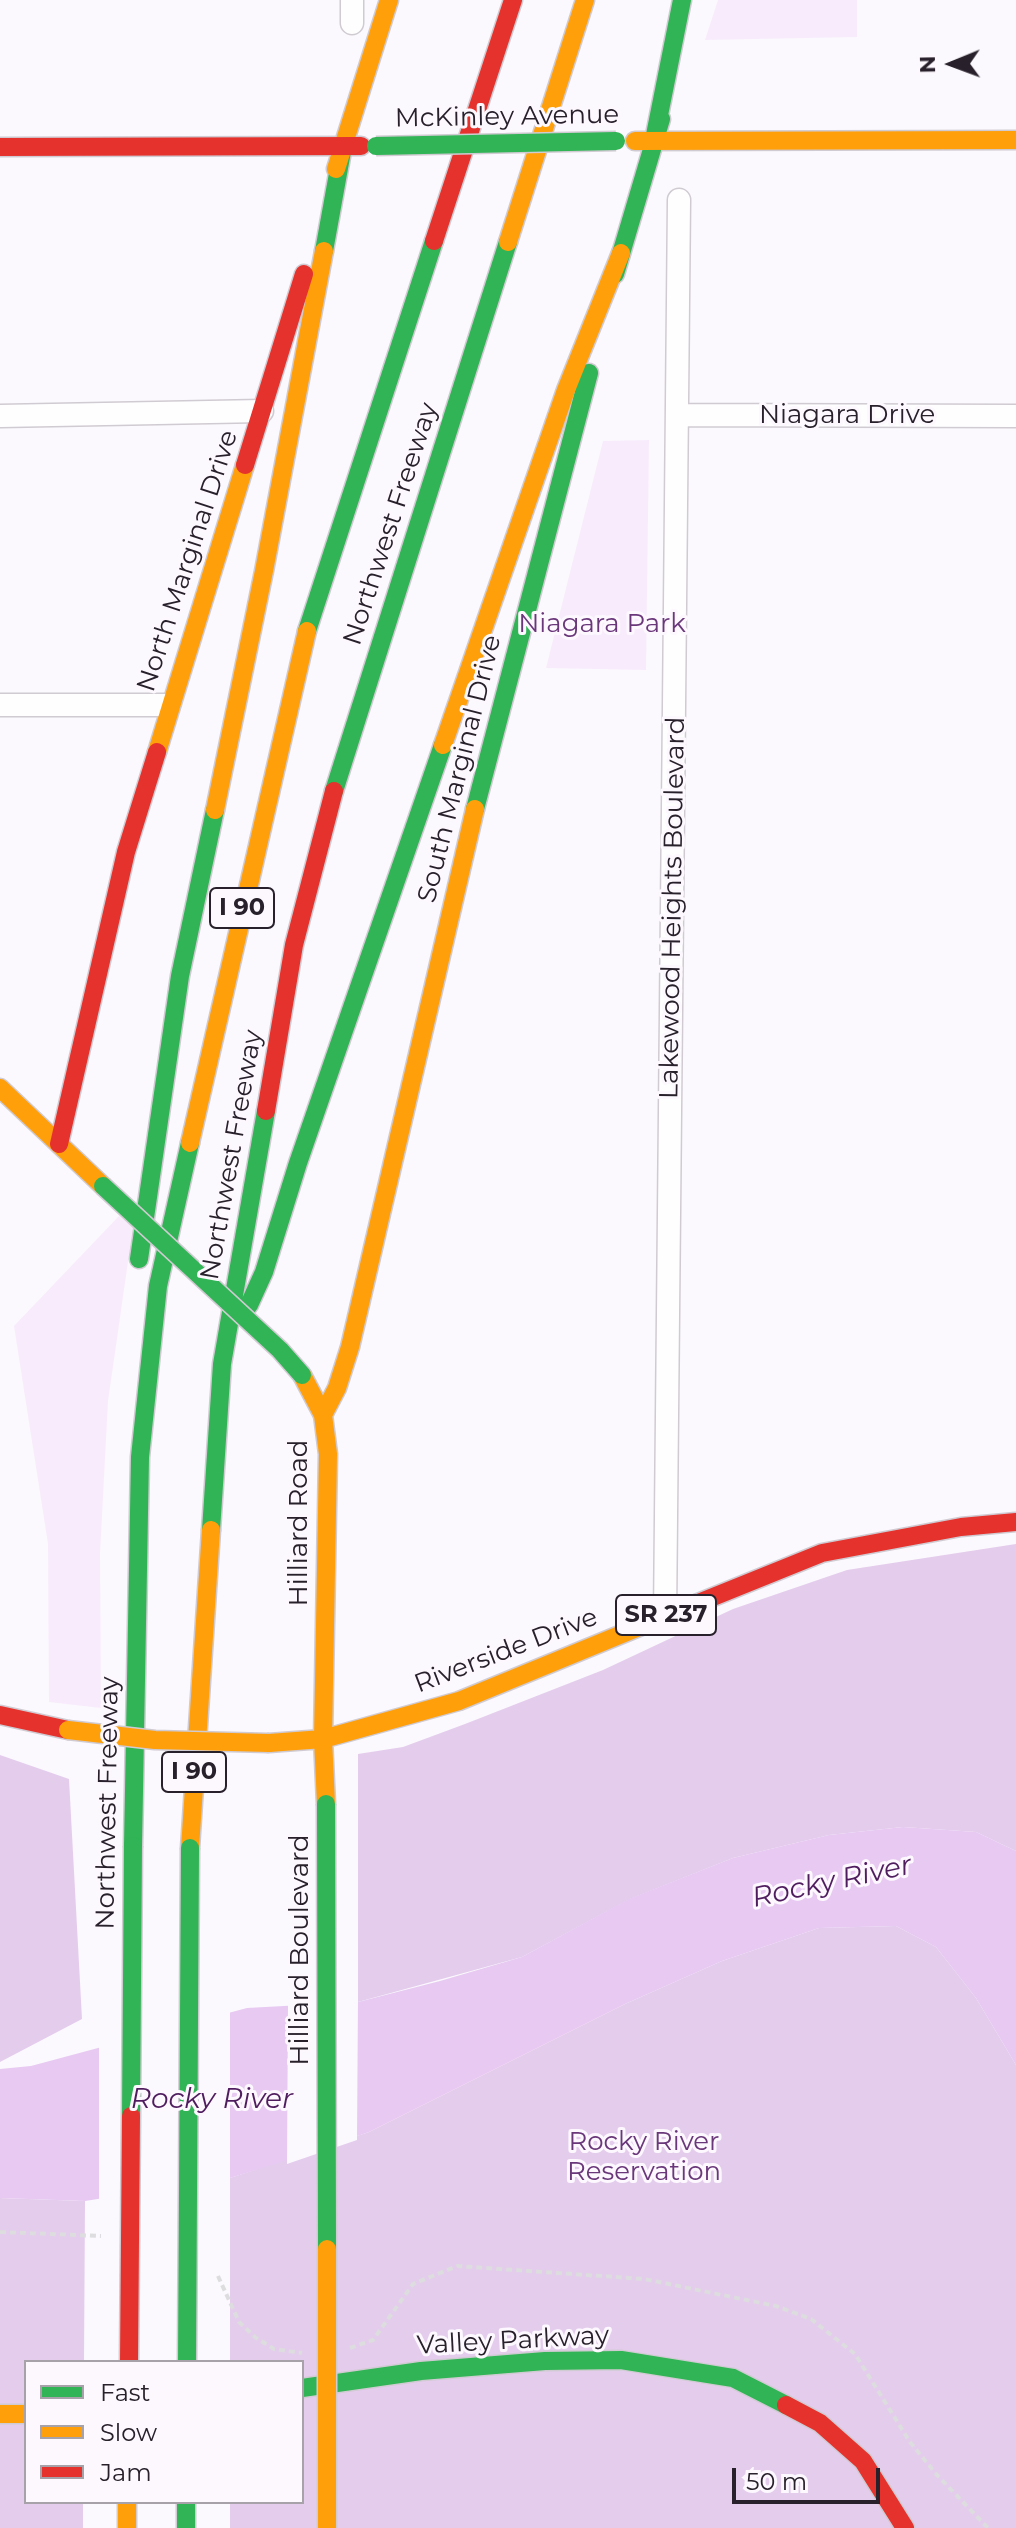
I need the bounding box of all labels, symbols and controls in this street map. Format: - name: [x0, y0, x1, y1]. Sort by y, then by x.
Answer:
- north arrow: [912, 24, 992, 104]
- text: N: [914, 55, 941, 74]
- street label: McKinley Avenue: [395, 99, 619, 135]
- street label: Northwest Freeway: [337, 399, 445, 649]
- street label: Niagara Drive: [759, 399, 935, 431]
- street label: North Marginal Drive: [131, 426, 245, 696]
- park label: Niagara Park: [518, 608, 686, 640]
- street label: South Marginal Drive: [412, 632, 508, 906]
- street label: Lakewood Heights Boulevard: [654, 717, 692, 1099]
- road number: I 90: [210, 888, 274, 928]
- street label: Northwest Freeway: [195, 1028, 269, 1282]
- street label: Hilliard Road: [283, 1440, 315, 1606]
- road number: SR 237: [616, 1595, 716, 1635]
- street label: Riverside Drive: [410, 1602, 602, 1700]
- street label: Northwest Freeway: [90, 1676, 126, 1930]
- road number: I 90: [162, 1752, 226, 1792]
- street label: Hilliard Boulevard: [284, 1834, 316, 2066]
- water label: Rocky River: [749, 1849, 915, 1915]
- water label: Rocky River: [131, 2083, 293, 2117]
- park label: Rocky River Reservation: [567, 2126, 721, 2188]
- street label: Valley Parkway: [416, 2320, 610, 2362]
- legend: [24, 2360, 304, 2504]
- text: Fast: [100, 2378, 150, 2407]
- text: Slow: [100, 2418, 157, 2447]
- scale bar: [736, 2452, 884, 2502]
- text: Jam: [100, 2458, 152, 2487]
- text: 50 m: [746, 2467, 807, 2496]

